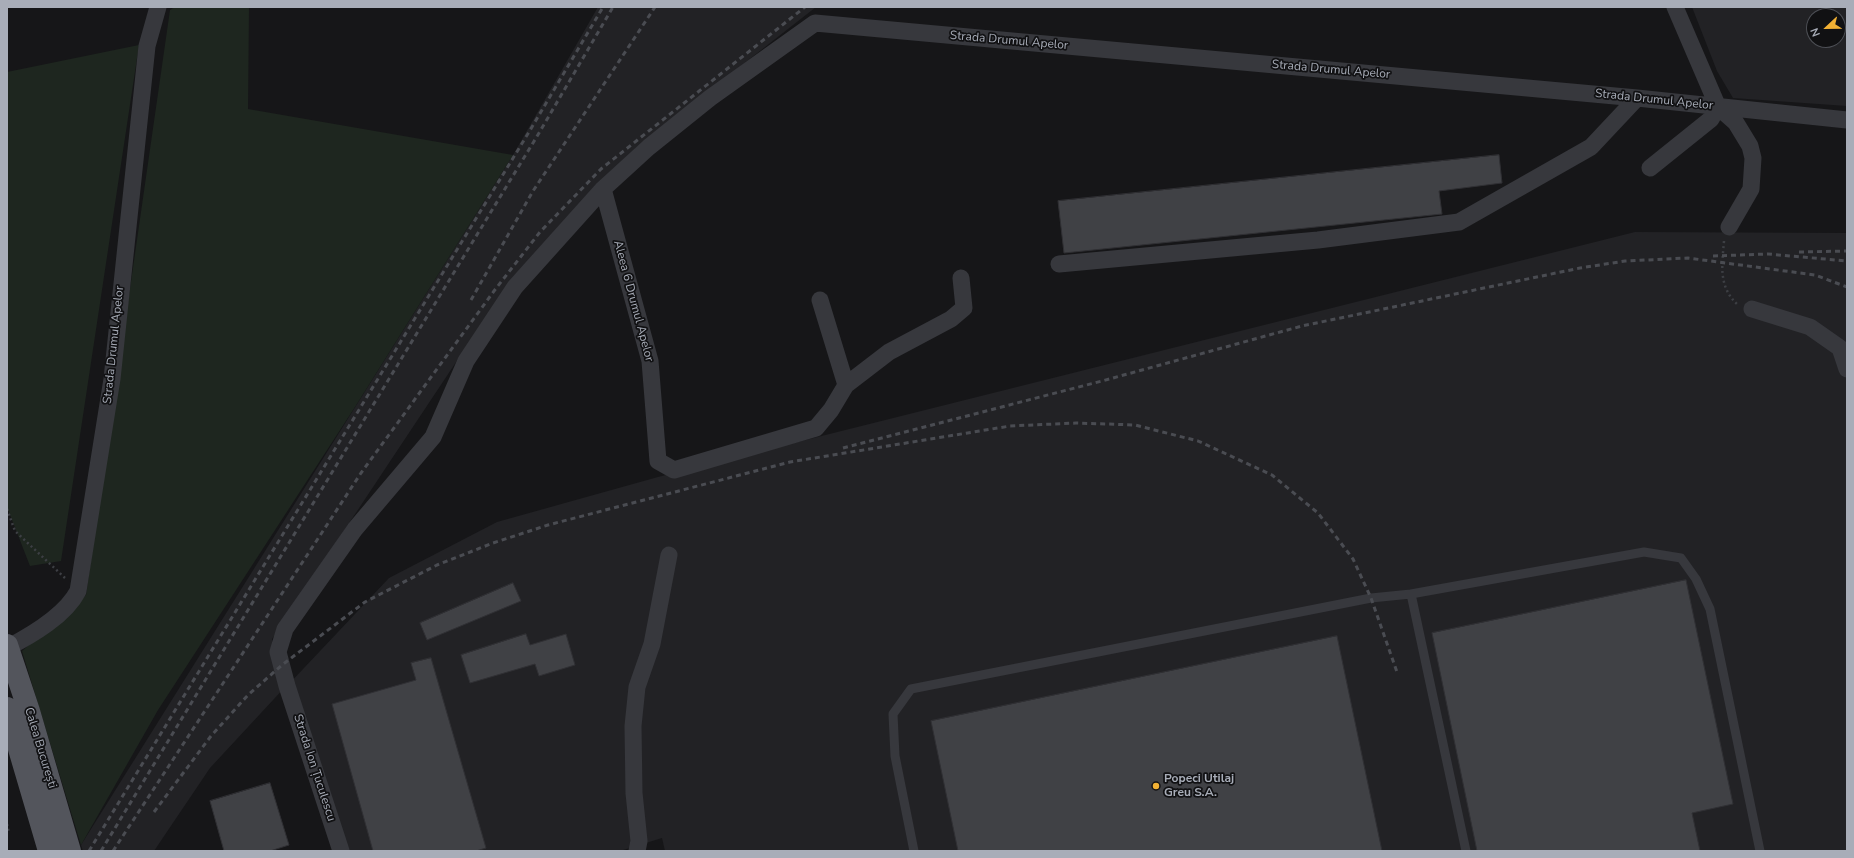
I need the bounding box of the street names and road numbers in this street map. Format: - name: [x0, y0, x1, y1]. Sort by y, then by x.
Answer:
- street label: Strada Drumul Apelor: [949, 29, 1069, 53]
- street label: Strada Drumul Apelor: [1271, 58, 1391, 82]
- street label: Strada Drumul Apelor: [1594, 87, 1714, 113]
- street label: Aleea 6 Drumul Apelor: [610, 239, 656, 363]
- street label: Strada Drumul Apelor: [101, 285, 127, 405]
- street label: Calea București: [21, 706, 59, 790]
- street label: Strada Ion Țuculescu: [290, 713, 338, 823]

